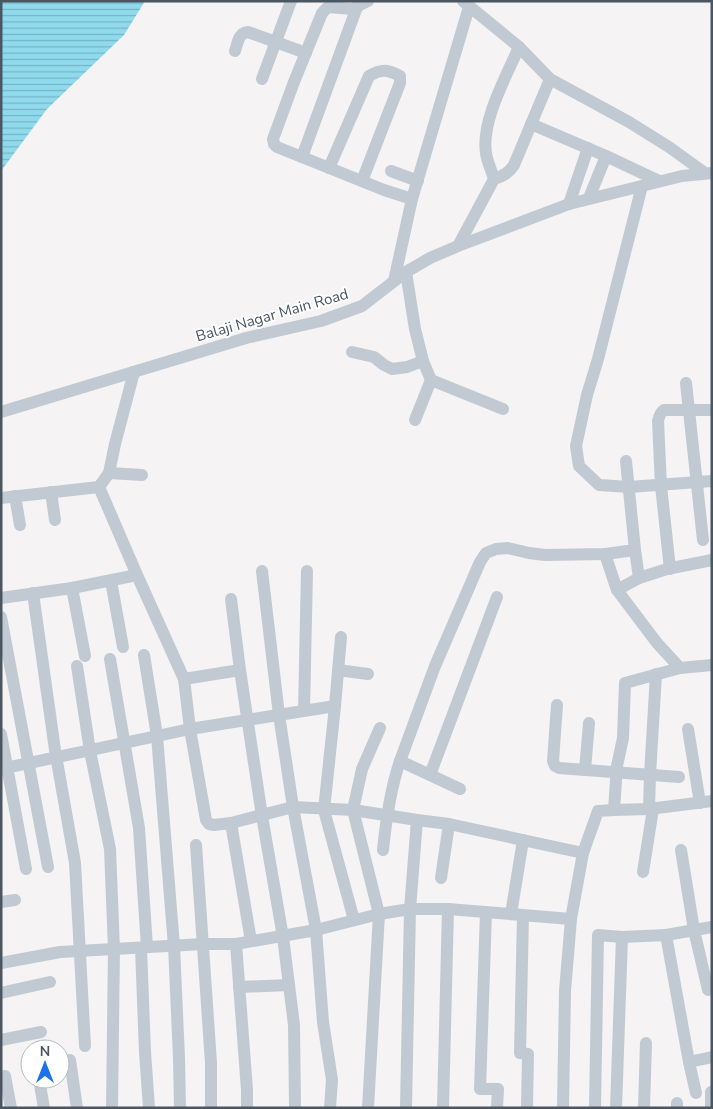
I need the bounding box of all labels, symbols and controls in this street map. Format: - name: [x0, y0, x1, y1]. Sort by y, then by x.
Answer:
- street label: Balaji Nagar Main Road: [193, 284, 351, 346]
- north arrow: [20, 1039, 70, 1089]
- text: N: [40, 1042, 50, 1061]

